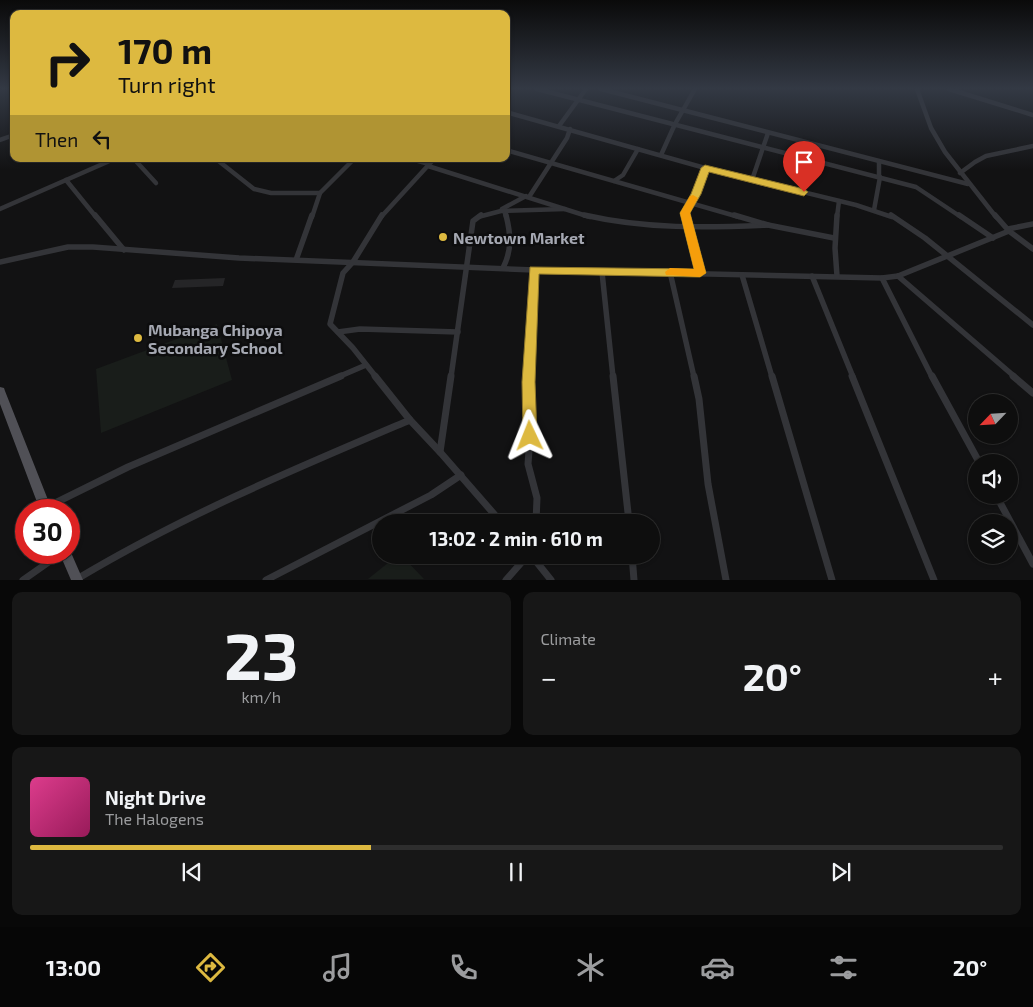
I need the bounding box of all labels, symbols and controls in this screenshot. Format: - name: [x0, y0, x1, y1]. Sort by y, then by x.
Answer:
- text: 170 m: [118, 29, 212, 71]
- icon: right: [35, 30, 100, 95]
- text: Turn right: [118, 71, 216, 97]
- icon: left: [88, 125, 116, 153]
- text: Then: [35, 128, 78, 151]
- pin: [783, 141, 825, 192]
- icon: arrive: [790, 148, 818, 176]
- place label: Newtown Market: [453, 228, 585, 247]
- marker: Newtown Market: [437, 231, 449, 243]
- place label: Mubanga Chipoya Secondary School: [148, 320, 283, 358]
- marker: Mubanga Chipoya Secondary School: [132, 332, 144, 344]
- north arrow: [968, 394, 1018, 444]
- map controls: [968, 394, 1018, 564]
- position arrow: [503, 409, 555, 461]
- button: sound: [968, 454, 1018, 504]
- speed limit sign: 30: [15, 499, 80, 564]
- button: layers: [968, 514, 1018, 564]
- text: 13:02 · 2 min · 610 m: [429, 527, 603, 550]
- text: 23: [224, 615, 299, 693]
- text: Climate: [541, 629, 596, 648]
- text: 20°: [743, 653, 802, 699]
- text: −: [541, 660, 557, 694]
- text: +: [988, 660, 1003, 694]
- text: km/h: [241, 687, 281, 706]
- text: Night Drive: [105, 786, 206, 809]
- text: The Halogens: [105, 809, 204, 828]
- icon: previous: [178, 858, 206, 886]
- icon: pause: [502, 858, 530, 886]
- icon: next: [827, 858, 855, 886]
- icon: directions: [193, 950, 228, 985]
- icon: music: [320, 950, 355, 985]
- icon: phone: [446, 950, 481, 985]
- icon: climate: [573, 950, 608, 985]
- icon: car: [700, 950, 735, 985]
- icon: filters: [826, 950, 861, 985]
- text: 13:00: [46, 954, 101, 980]
- text: 20°: [953, 954, 987, 980]

